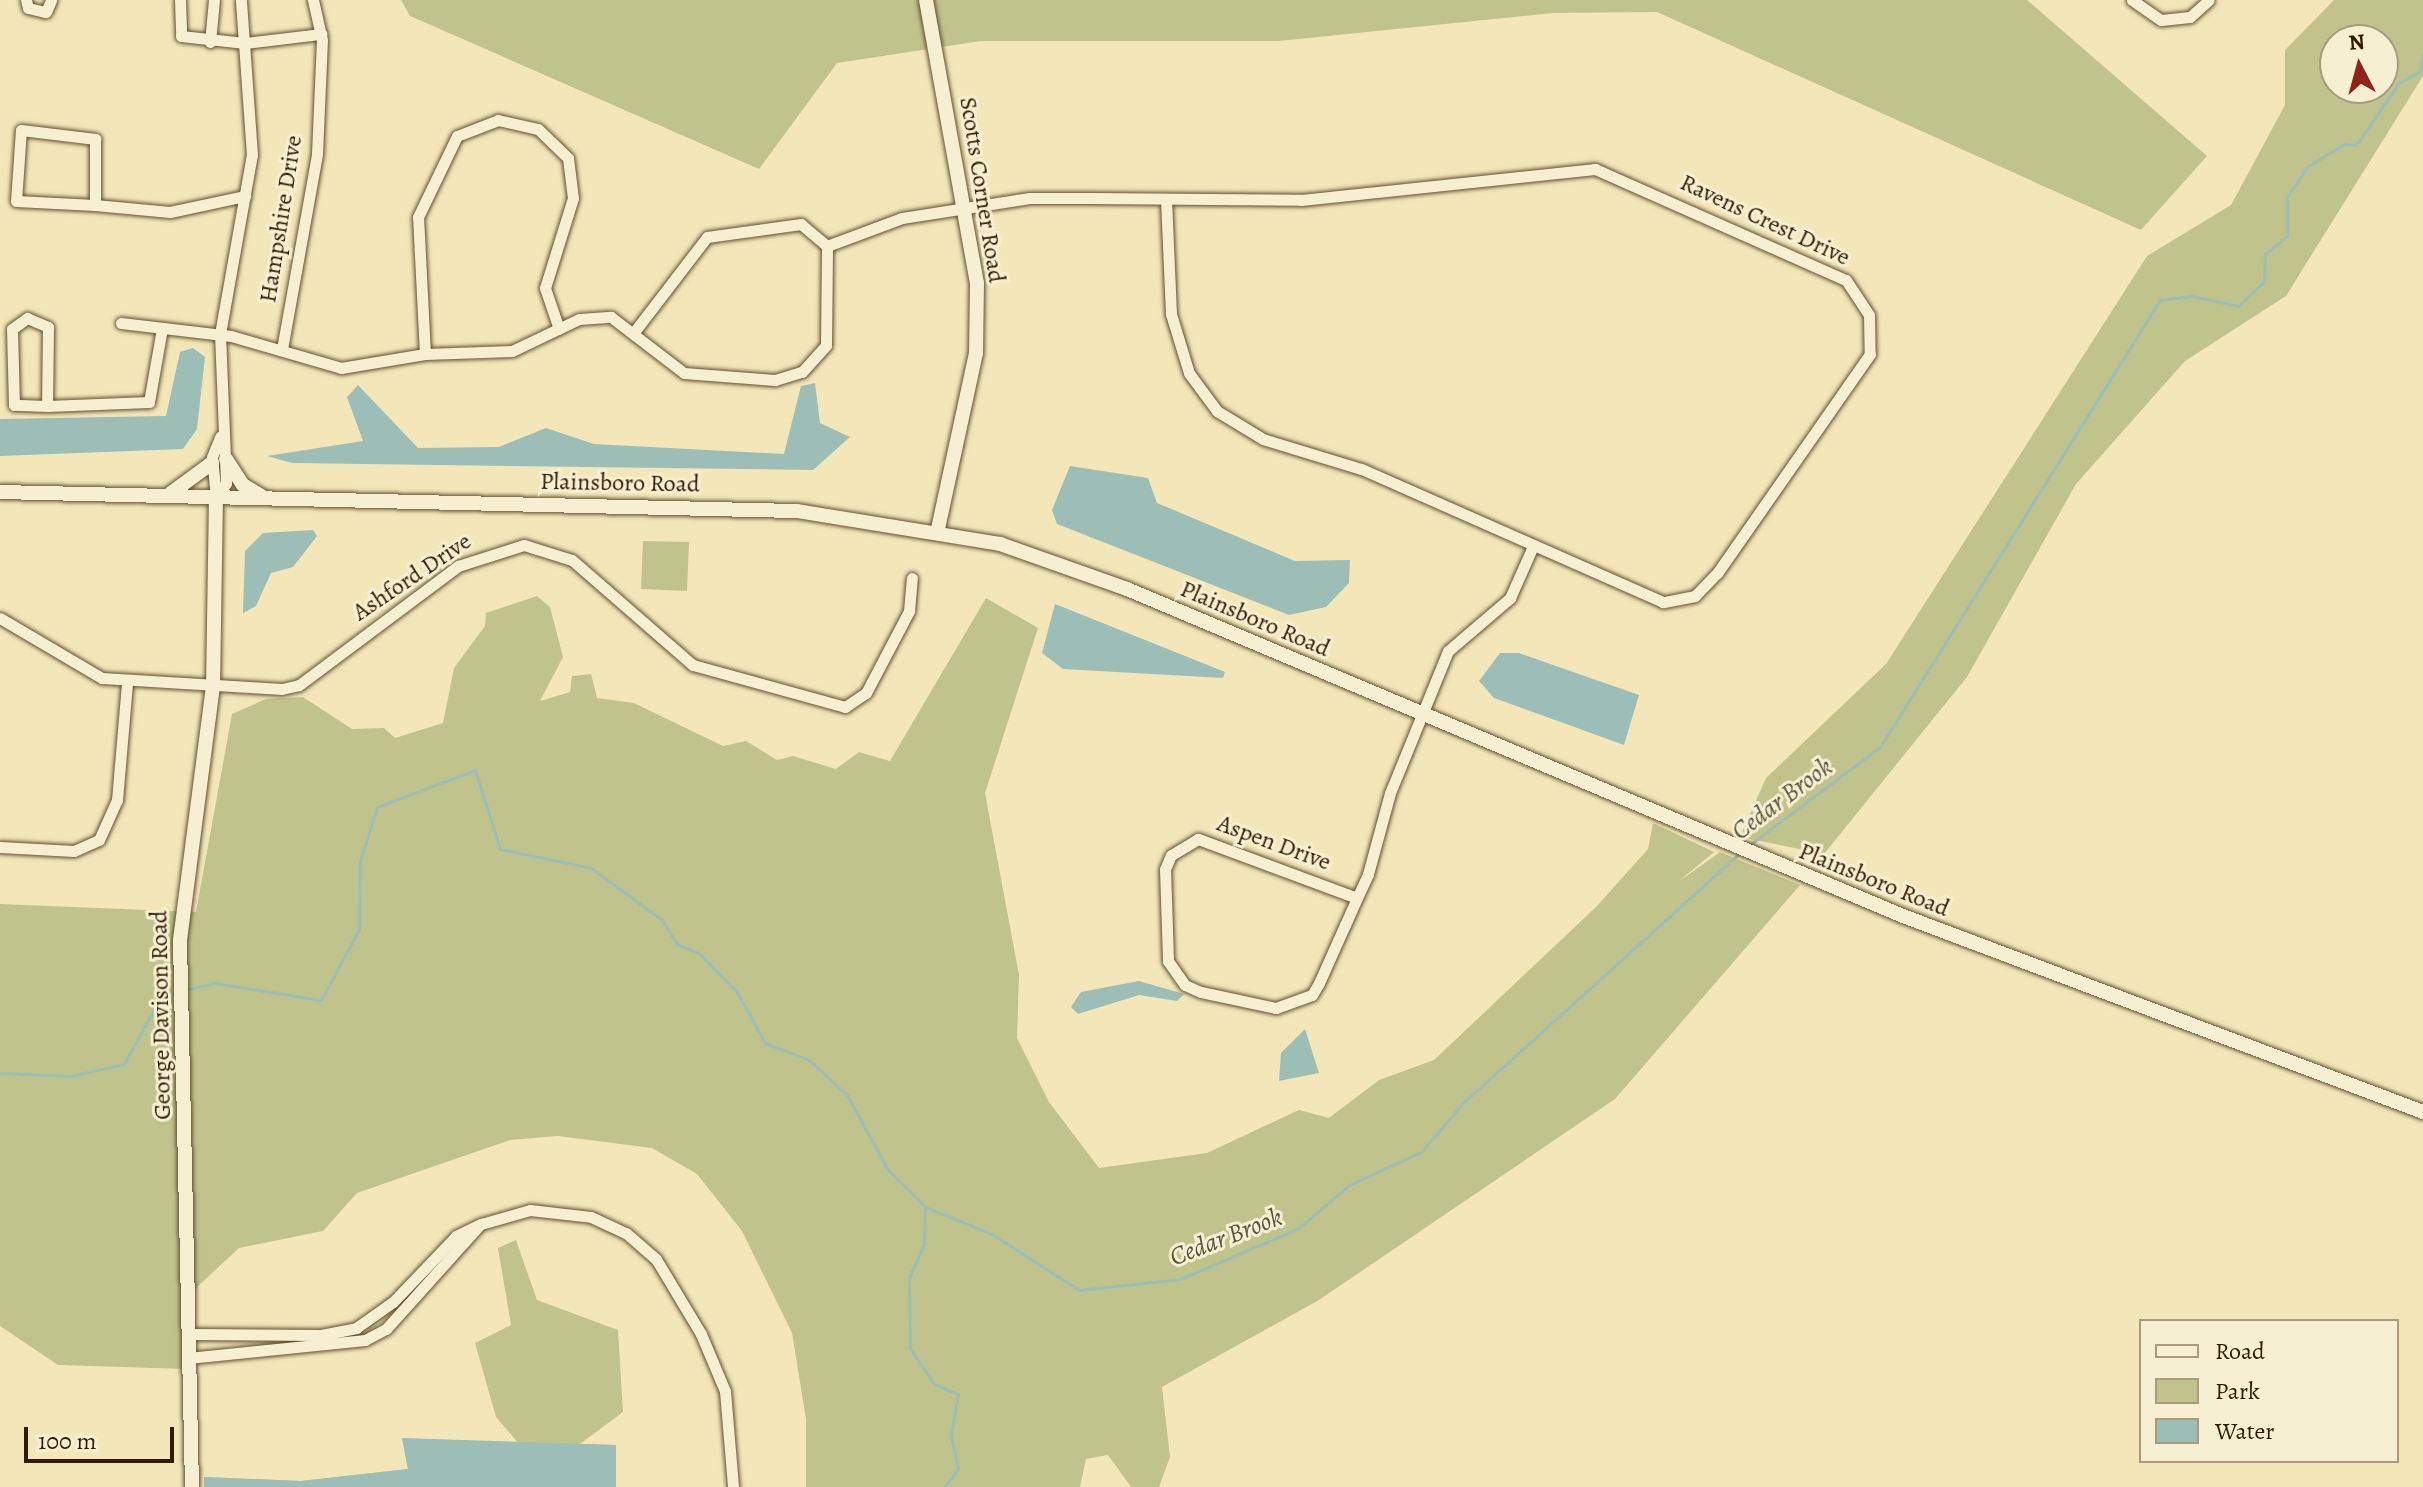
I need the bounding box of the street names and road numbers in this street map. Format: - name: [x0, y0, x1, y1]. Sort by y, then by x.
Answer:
- street label: Scotts Corner Road: [953, 95, 1011, 285]
- street label: Hampshire Drive: [254, 133, 308, 305]
- street label: Ravens Crest Drive: [1676, 168, 1854, 272]
- street label: Plainsboro Road: [540, 467, 700, 499]
- street label: Ashford Drive: [347, 527, 477, 627]
- street label: Plainsboro Road: [1176, 575, 1334, 663]
- street label: Aspen Drive: [1213, 809, 1335, 877]
- street label: Plainsboro Road: [1795, 837, 1953, 923]
- street label: George Davison Road: [145, 910, 177, 1120]

